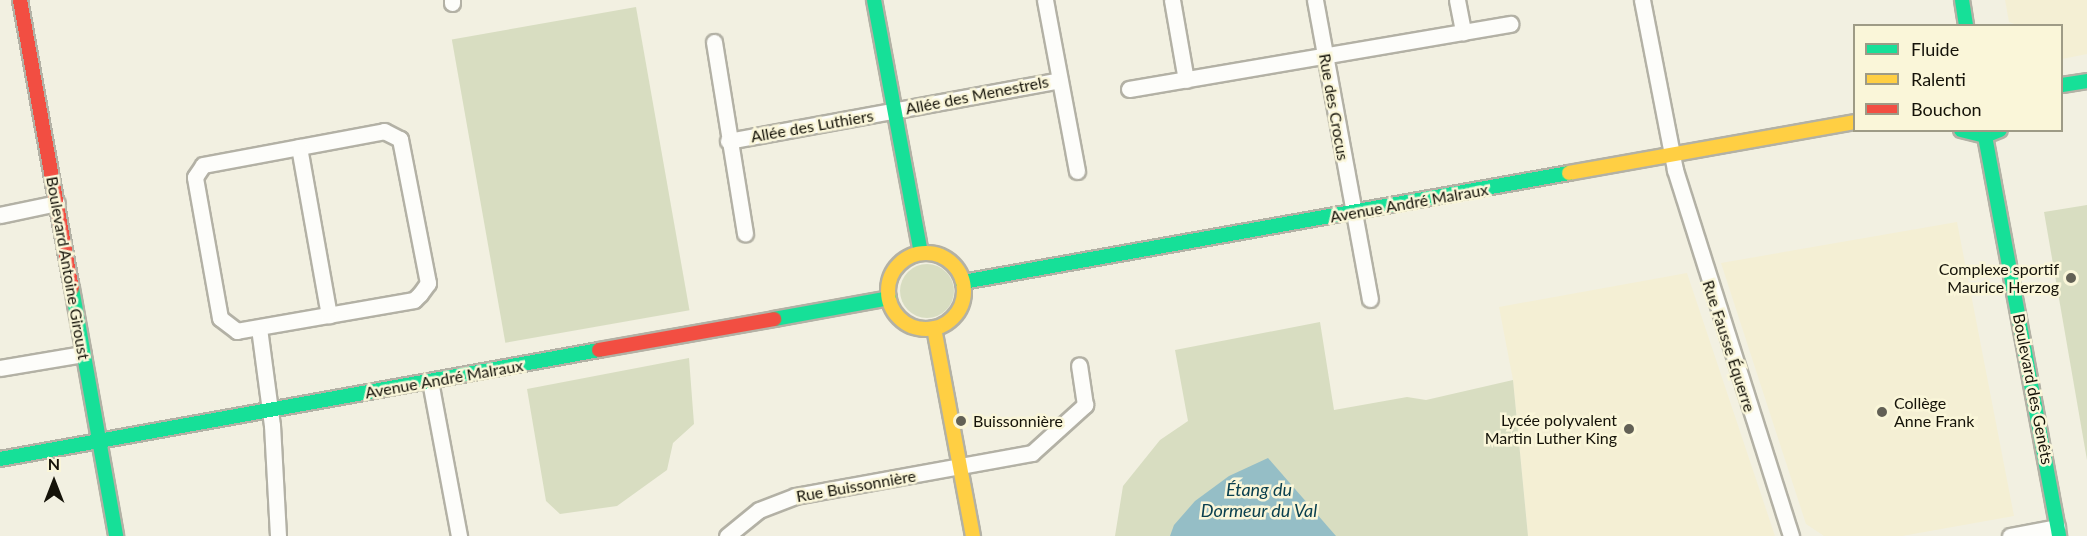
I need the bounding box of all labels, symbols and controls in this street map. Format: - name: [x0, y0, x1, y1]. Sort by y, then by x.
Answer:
- legend: [1853, 24, 2063, 132]
- text: Fluide: [1911, 38, 1959, 60]
- street label: Rue des Crocus: [1315, 52, 1353, 162]
- text: Ralenti: [1911, 68, 1966, 90]
- street label: Allée des Menestrels: [904, 72, 1050, 118]
- text: Bouchon: [1911, 98, 1982, 120]
- street label: Allée des Luthiers: [749, 106, 875, 146]
- street label: Boulevard Antoine Giroust: [42, 175, 94, 361]
- street label: Avenue André Malraux: [1328, 180, 1490, 226]
- place label: Complexe sportif Maurice Herzog: [1939, 259, 2059, 297]
- marker: Complexe sportif Maurice Herzog: [2064, 271, 2078, 285]
- street label: Rue Fausse Équerre: [1699, 278, 1759, 414]
- street label: Boulevard des Genêts: [2009, 312, 2057, 466]
- street label: Avenue André Malraux: [363, 356, 525, 402]
- place label: Collège Anne Frank: [1894, 393, 1974, 431]
- marker: Collège Anne Frank: [1875, 405, 1889, 419]
- place label: Lycée polyvalent Martin Luther King: [1484, 410, 1617, 448]
- place label: Buissonnière: [973, 411, 1063, 431]
- marker: Buissonnière: [954, 414, 968, 428]
- marker: Lycée polyvalent Martin Luther King: [1622, 422, 1636, 436]
- north arrow: [24, 452, 84, 512]
- text: N: [48, 454, 60, 473]
- street label: Rue Buissonnière: [795, 466, 917, 506]
- water label: Étang du Dormeur du Val: [1200, 479, 1318, 522]

